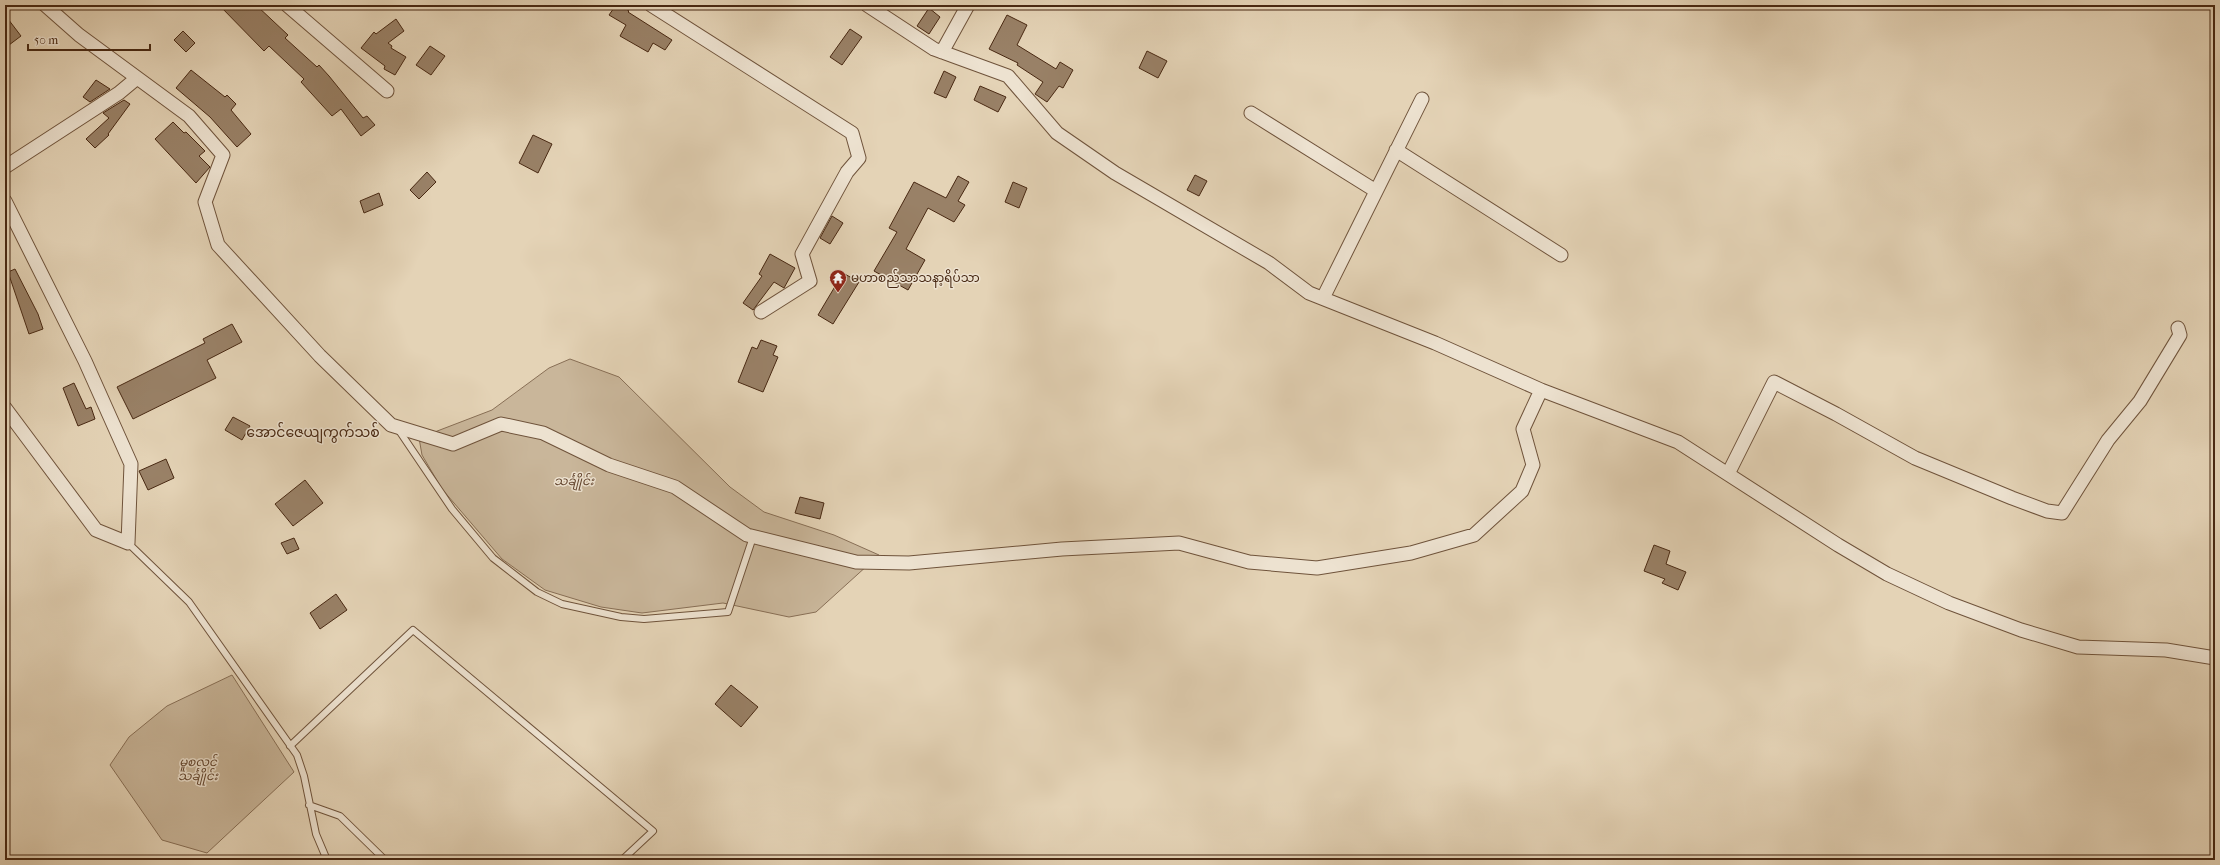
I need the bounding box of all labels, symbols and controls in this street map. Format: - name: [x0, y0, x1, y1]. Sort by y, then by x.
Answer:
- scale bar: [28, 26, 150, 52]
- text: 50 m: [34, 33, 58, 47]
- temple icon: မဟာစည်သာသနာ့ရိပ်သာ: [828, 268, 848, 293]
- place label: မဟာစည်သာသနာ့ရိပ်သာ: [851, 269, 980, 288]
- district label: အောင်ဇေယျကွက်သစ်: [246, 422, 380, 444]
- park label: သင်္ချိုင်း: [554, 472, 595, 491]
- park label: မူစလင် သင်္ချိုင်း: [178, 753, 219, 786]

